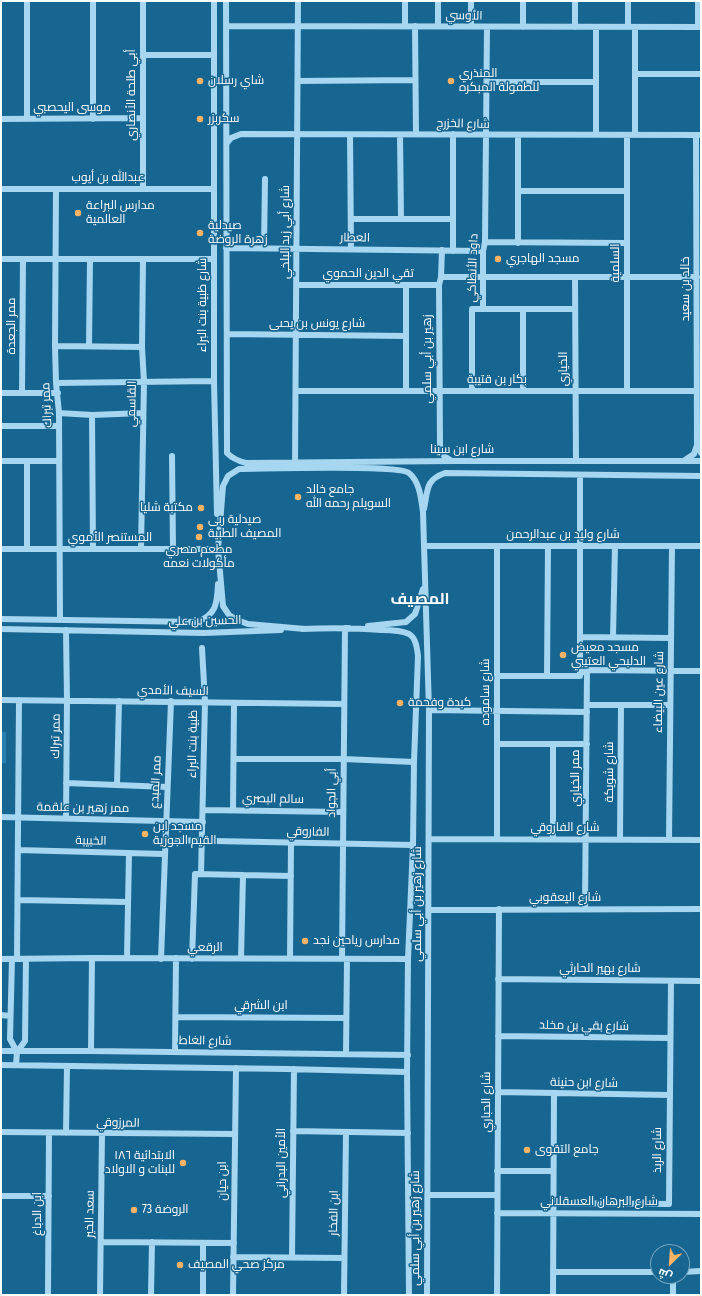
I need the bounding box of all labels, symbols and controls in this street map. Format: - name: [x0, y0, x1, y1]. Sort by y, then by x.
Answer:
- street label: الأوسي: [445, 8, 483, 24]
- street label: أبي طلحة الأنصاري: [125, 49, 139, 141]
- place label: المنذري للطفولة المبكره: [459, 67, 539, 95]
- place label: شاي رسلان: [208, 74, 264, 88]
- marker: شاي رسلان: [195, 76, 205, 86]
- marker: المنذري للطفولة المبكره: [446, 76, 456, 86]
- street label: موسى اليحصبي: [33, 101, 111, 115]
- place label: سكربزر: [208, 112, 239, 126]
- marker: سكربزر: [195, 114, 205, 124]
- street label: شارع الخزرج: [436, 116, 490, 132]
- street label: عبدالله بن أيوب: [71, 171, 145, 185]
- street label: شارع أبي زيد البلخي: [279, 185, 293, 279]
- place label: مدارس البراعة العالمية: [86, 199, 155, 227]
- marker: مدارس البراعة العالمية: [73, 208, 83, 218]
- place label: صيدلية زهرة الروضة: [208, 219, 268, 247]
- marker: صيدلية زهرة الروضة: [195, 228, 205, 238]
- street label: العطار: [340, 231, 370, 245]
- street label: داود الأنطاكي: [465, 233, 481, 303]
- street label: السلمية: [609, 243, 623, 283]
- place label: مسجد الهاجري: [506, 252, 579, 266]
- marker: مسجد الهاجري: [493, 254, 503, 264]
- street label: خالد بن سعيد: [679, 257, 693, 321]
- street label: شارع ظبية بنت البراء: [196, 258, 210, 352]
- street label: تقي الدين الحموي: [322, 267, 414, 281]
- street label: ممر الجعدة: [5, 297, 19, 355]
- street label: زهير بن أبي سلمي: [421, 314, 435, 404]
- street label: شارع يونس بن يحىى: [269, 317, 365, 331]
- street label: الخياري: [557, 352, 571, 386]
- street label: بكار بن قتيبة: [467, 373, 527, 387]
- street label: القاسمي: [124, 381, 140, 427]
- street label: ممر تبراك: [39, 382, 55, 428]
- street label: شارع ابن سينا: [430, 443, 494, 457]
- place label: جامع خالد السويلم رحمه الله: [306, 483, 391, 511]
- marker: جامع خالد السويلم رحمه الله: [293, 492, 303, 502]
- place label: مكتبة شليا: [140, 501, 193, 515]
- marker: مكتبة شليا: [196, 503, 206, 513]
- place label: صيدلية ربى المصيف الطبية: [208, 513, 281, 541]
- marker: صيدلية ربى المصيف الطبية: [195, 522, 205, 532]
- street label: شارع وليد بن عبدالرحمن: [506, 528, 620, 542]
- street label: المستنصر الأموي: [68, 531, 152, 545]
- marker: مطعم مصري مأكولات نعمه: [194, 532, 204, 542]
- place label: مطعم مصري مأكولات نعمه: [163, 543, 235, 571]
- district label: المصيف: [390, 590, 450, 610]
- street label: الحسين بن علي: [168, 613, 242, 629]
- place label: مسجد معيض الدلبحي العتيبي: [571, 641, 646, 669]
- marker: مسجد معيض الدلبحي العتيبي: [558, 650, 568, 660]
- street label: شارع عين البيضاء: [651, 651, 667, 733]
- street label: شارع ساموده: [479, 659, 493, 725]
- street label: السيف الأمدي: [137, 683, 209, 699]
- place label: كبدة وفحمة: [408, 696, 471, 710]
- marker: كبدة وفحمة: [395, 698, 405, 708]
- street label: ظبية بنت البراء: [185, 710, 201, 778]
- street label: ممر تبراك: [48, 713, 64, 759]
- street label: شارع شويكة: [603, 742, 617, 802]
- street label: ممر الخياري: [569, 750, 583, 806]
- street label: ممر المبدع: [147, 755, 165, 809]
- street label: أبي الجواد: [324, 768, 340, 818]
- street label: سالم البصري: [242, 791, 304, 807]
- street label: ممر زهير بن علقمة: [36, 800, 130, 816]
- place label: مسجد ابن القيم الجوزية: [153, 820, 216, 848]
- street label: شارع الفاروقي: [531, 821, 599, 835]
- street label: الفاروقي: [286, 824, 330, 840]
- marker: مسجد ابن القيم الجوزية: [140, 829, 150, 839]
- street label: الخبيبة: [75, 834, 107, 848]
- street label: شارع زهير بن أبي سلمي: [411, 846, 425, 962]
- street label: شارع اليعقوبي: [529, 891, 601, 905]
- place label: مدارس رياحين نجد: [313, 934, 400, 948]
- marker: مدارس رياحين نجد: [300, 936, 310, 946]
- street label: الرقعي: [187, 941, 223, 955]
- street label: شارع بهير الحارثي: [559, 962, 641, 976]
- street label: ابن الشرقي: [234, 999, 288, 1013]
- street label: شارع بقي بن مخلد: [539, 1018, 629, 1034]
- street label: شارع الغاط: [178, 1033, 232, 1049]
- street label: شارع الحباري: [480, 1072, 494, 1132]
- street label: شارع ابن حنينة: [550, 1075, 618, 1091]
- street label: المرزوقي: [96, 1115, 140, 1131]
- street label: شارع الربذ: [651, 1127, 665, 1173]
- street label: الأمين البدراني: [275, 1128, 289, 1198]
- place label: جامع التقوى: [535, 1143, 599, 1157]
- marker: جامع التقوى: [522, 1145, 532, 1155]
- place label: الابتدائية ١٨٦ للبنات و الاولاد: [105, 1149, 175, 1177]
- marker: الابتدائية ١٨٦ للبنات و الاولاد: [178, 1158, 188, 1168]
- street label: ابن حيان: [216, 1161, 230, 1201]
- street label: شارع زهير بن أبي سلمي: [409, 1170, 423, 1286]
- street label: سعد الخير: [82, 1190, 98, 1238]
- street label: ابن الفخار: [326, 1190, 342, 1236]
- street label: ابن الدباغ: [31, 1192, 45, 1236]
- street label: شارع البرهان العسقلاني: [540, 1195, 658, 1209]
- place label: الروضة 73: [142, 1203, 188, 1217]
- marker: الروضة 73: [129, 1205, 139, 1215]
- north arrow: [650, 1244, 690, 1284]
- place label: مركز صحي المصيف: [188, 1258, 285, 1272]
- marker: مركز صحي المصيف: [175, 1260, 185, 1270]
- text: ش: [656, 1266, 674, 1283]

